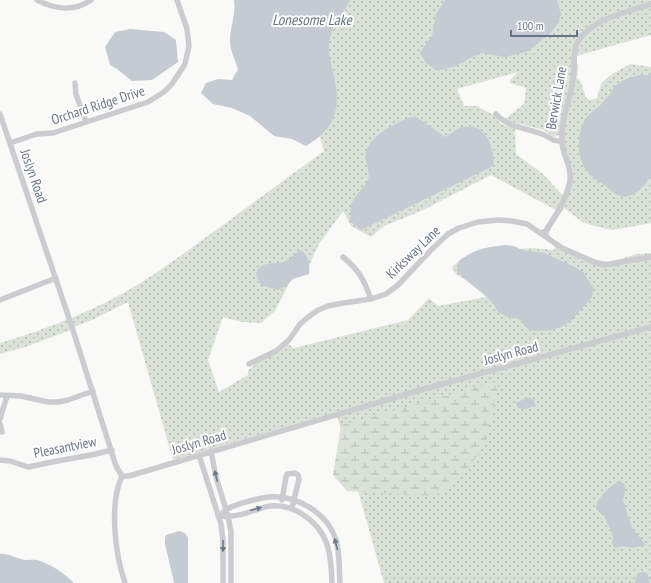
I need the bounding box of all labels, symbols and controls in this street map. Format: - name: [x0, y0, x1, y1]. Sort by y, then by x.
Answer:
- water label: Lonesome Lake: [272, 10, 352, 29]
- scale bar: [511, 12, 577, 38]
- text: 100 m: [517, 18, 544, 33]
- street label: Berwick Lane: [542, 65, 570, 131]
- street label: Orchard Ridge Drive: [49, 81, 147, 129]
- street label: Joslyn Road: [16, 146, 52, 205]
- street label: Kirksway Lane: [382, 221, 444, 282]
- street label: Joslyn Road: [481, 337, 540, 369]
- street label: Joslyn Road: [169, 426, 228, 459]
- street label: Pleasantview: [32, 432, 99, 462]
- one-way arrow: [213, 470, 219, 482]
- one-way arrow: [250, 506, 263, 512]
- one-way arrow: [333, 538, 339, 551]
- one-way arrow: [220, 540, 226, 553]

